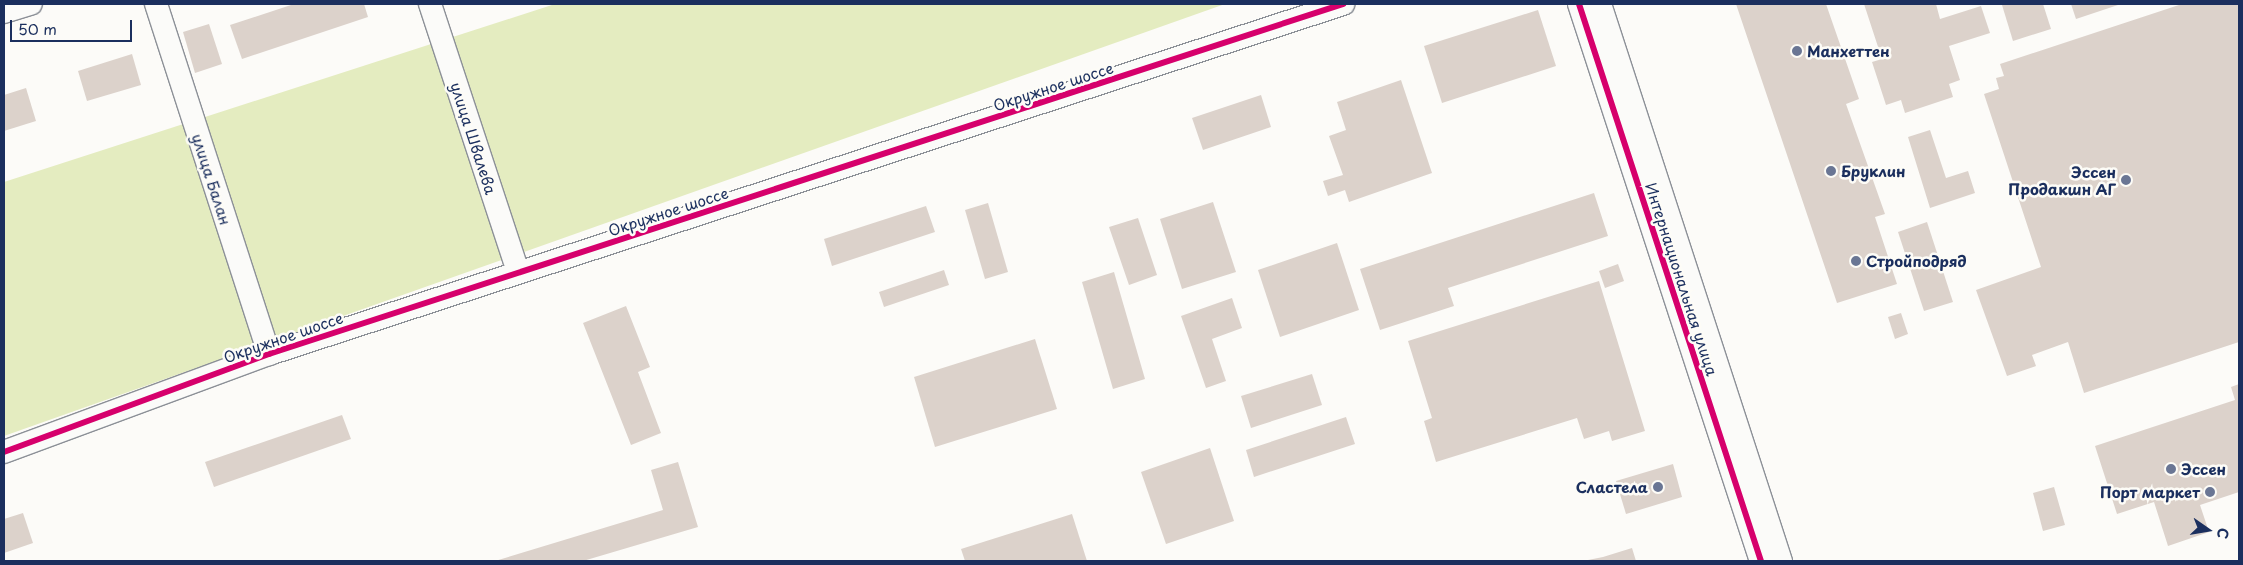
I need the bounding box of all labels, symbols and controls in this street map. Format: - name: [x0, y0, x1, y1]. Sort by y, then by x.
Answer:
- scale bar: [12, 10, 135, 42]
- text: 50 m: [18, 17, 57, 40]
- place label: Манхеттен: [1807, 42, 1890, 60]
- marker: Манхеттен: [1791, 45, 1803, 57]
- street label: Окружное шоссе: [991, 58, 1115, 114]
- street label: улица Швалева: [447, 79, 501, 197]
- street label: улица Балан: [189, 131, 235, 227]
- place label: Бруклин: [1841, 162, 1905, 180]
- place label: Эссен Продакшн АГ: [2008, 162, 2116, 197]
- marker: Бруклин: [1825, 165, 1837, 177]
- marker: Эссен Продакшн АГ: [2120, 174, 2132, 186]
- street label: Интернациональная улица: [1642, 180, 1722, 378]
- street label: Окружное шоссе: [606, 183, 730, 239]
- place label: Стройподряд: [1866, 252, 1966, 270]
- marker: Стройподряд: [1850, 255, 1862, 267]
- street label: Окружное шоссе: [221, 308, 345, 366]
- place label: Эссен: [2181, 460, 2226, 478]
- marker: Эссен: [2165, 463, 2177, 475]
- place label: Сластела: [1576, 478, 1648, 496]
- marker: Сластела: [1652, 481, 1664, 493]
- place label: Порт маркет: [2099, 483, 2200, 501]
- marker: Порт маркет: [2204, 486, 2216, 498]
- north arrow: [2183, 505, 2233, 555]
- text: С: [2212, 526, 2235, 541]

